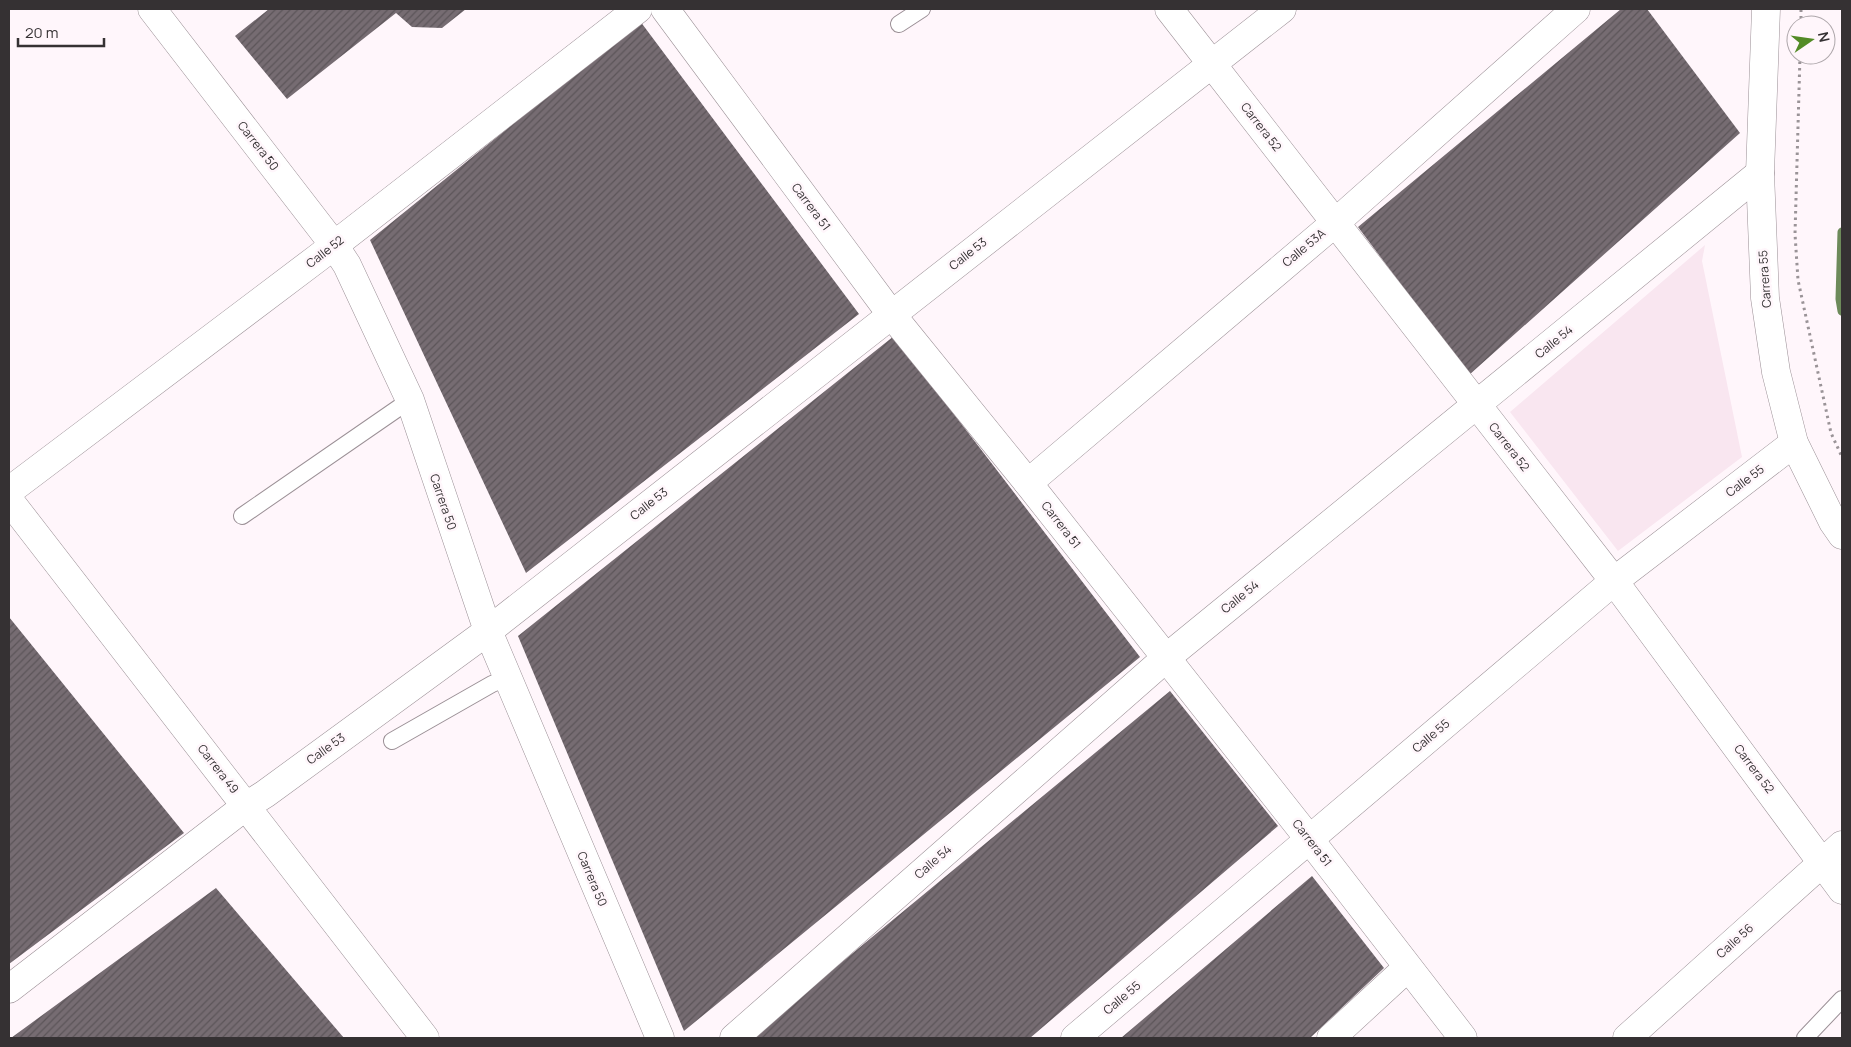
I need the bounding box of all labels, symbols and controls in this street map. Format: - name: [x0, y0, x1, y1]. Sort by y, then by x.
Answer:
- scale bar: [18, 15, 104, 47]
- north arrow: [1786, 15, 1836, 65]
- text: 20 m: [25, 22, 58, 43]
- text: N: [1814, 30, 1835, 44]
- street label: Carrera 52: [1237, 99, 1286, 155]
- street label: Carrera 50: [234, 118, 283, 174]
- street label: Carrera 51: [788, 179, 835, 234]
- street label: Calle 53A: [1279, 224, 1329, 271]
- street label: Calle 52: [302, 231, 347, 272]
- street label: Calle 53: [945, 233, 990, 274]
- street label: Carrera 55: [1754, 250, 1775, 308]
- street label: Calle 54: [1531, 321, 1576, 362]
- street label: Carrera 52: [1485, 419, 1534, 475]
- street label: Calle 55: [1722, 460, 1767, 501]
- street label: Carrera 50: [426, 472, 461, 532]
- street label: Calle 53: [626, 483, 671, 524]
- street label: Carrera 51: [1038, 498, 1085, 552]
- street label: Calle 54: [1217, 576, 1262, 617]
- street label: Calle 55: [1408, 715, 1453, 756]
- street label: Calle 53: [303, 729, 348, 768]
- street label: Carrera 49: [194, 740, 243, 797]
- street label: Carrera 52: [1730, 741, 1779, 797]
- street label: Carrera 51: [1289, 816, 1336, 870]
- street label: Calle 54: [910, 841, 955, 883]
- street label: Carrera 50: [573, 849, 612, 909]
- street label: Calle 56: [1712, 919, 1757, 962]
- street label: Calle 55: [1099, 977, 1144, 1018]

